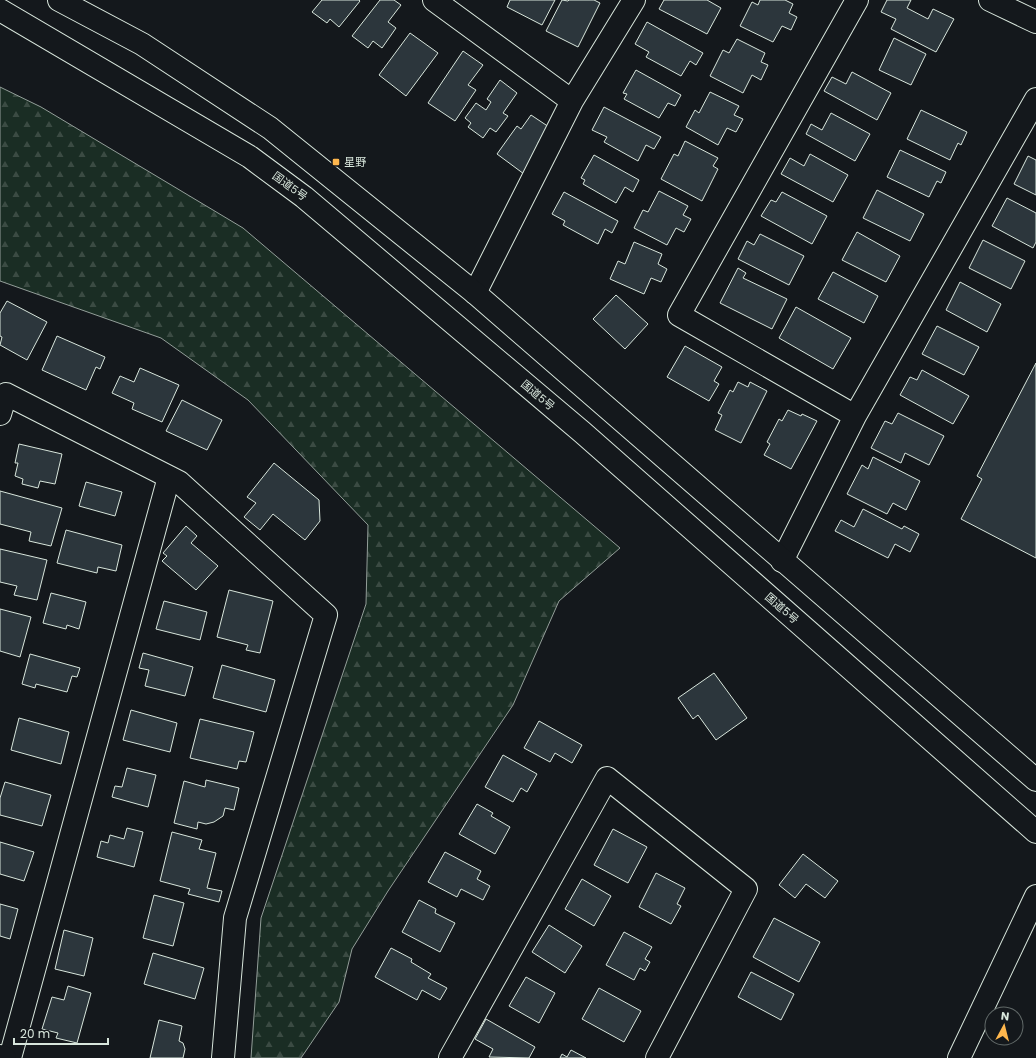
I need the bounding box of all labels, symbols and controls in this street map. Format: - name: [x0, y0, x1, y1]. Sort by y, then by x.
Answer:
- place label: 星野: [344, 154, 366, 170]
- marker: 星野: [331, 157, 341, 167]
- street label: 国道5号: [269, 168, 311, 204]
- street label: 国道5号: [518, 376, 558, 414]
- street label: 国道5号: [762, 589, 802, 627]
- north arrow: [984, 1006, 1024, 1046]
- text: N: [1000, 1008, 1010, 1025]
- scale bar: [14, 1020, 108, 1046]
- text: 20 m: [20, 1025, 50, 1042]

